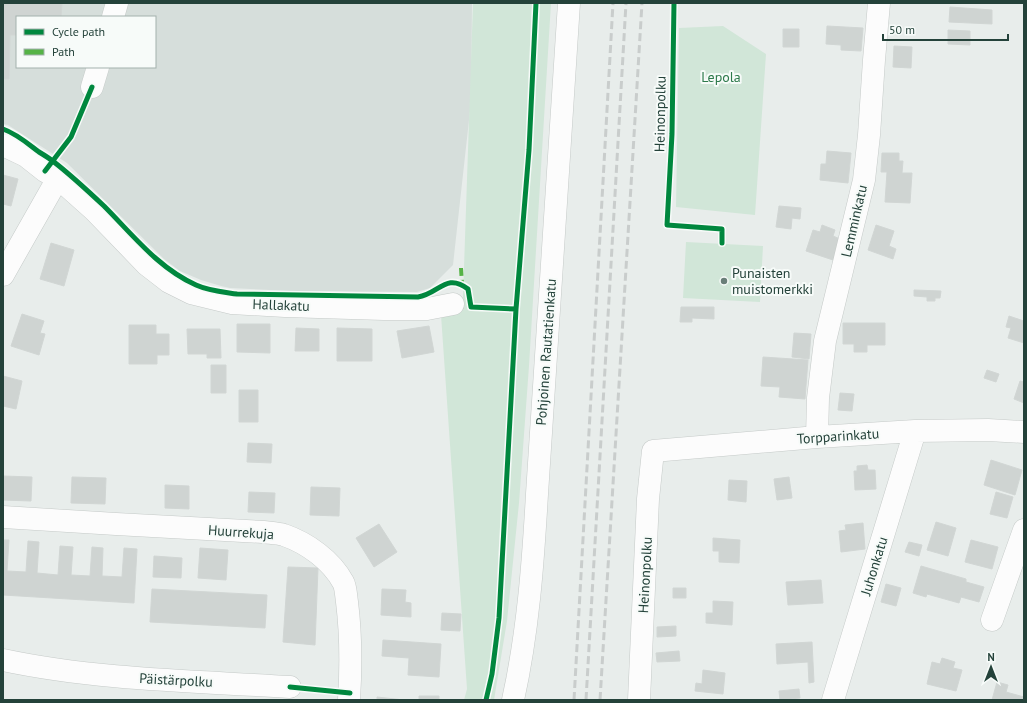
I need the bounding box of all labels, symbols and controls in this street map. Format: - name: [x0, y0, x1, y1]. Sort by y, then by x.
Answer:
- legend: [16, 16, 156, 68]
- scale bar: [883, 16, 1008, 42]
- text: 50 m: [889, 22, 915, 37]
- text: Cycle path: [52, 24, 105, 39]
- text: Path: [52, 44, 75, 59]
- park label: Lepola: [701, 68, 741, 86]
- street label: Heinonpolku: [650, 76, 670, 152]
- street label: Lemminkatu: [837, 183, 871, 259]
- place label: Punaisten muistomerkki: [732, 264, 813, 298]
- marker: Punaisten muistomerkki: [719, 276, 729, 286]
- street label: Pohjoinen Rautatienkatu: [532, 278, 560, 426]
- street label: Hallakatu: [252, 295, 310, 315]
- street label: Torpparinkatu: [796, 424, 880, 448]
- street label: Huurrekuja: [207, 521, 275, 543]
- street label: Juhonkatu: [856, 534, 891, 598]
- street label: Heinonpolku: [634, 536, 656, 614]
- north arrow: [971, 647, 1011, 687]
- text: N: [987, 650, 995, 664]
- street label: Päistärpolku: [139, 669, 213, 691]

